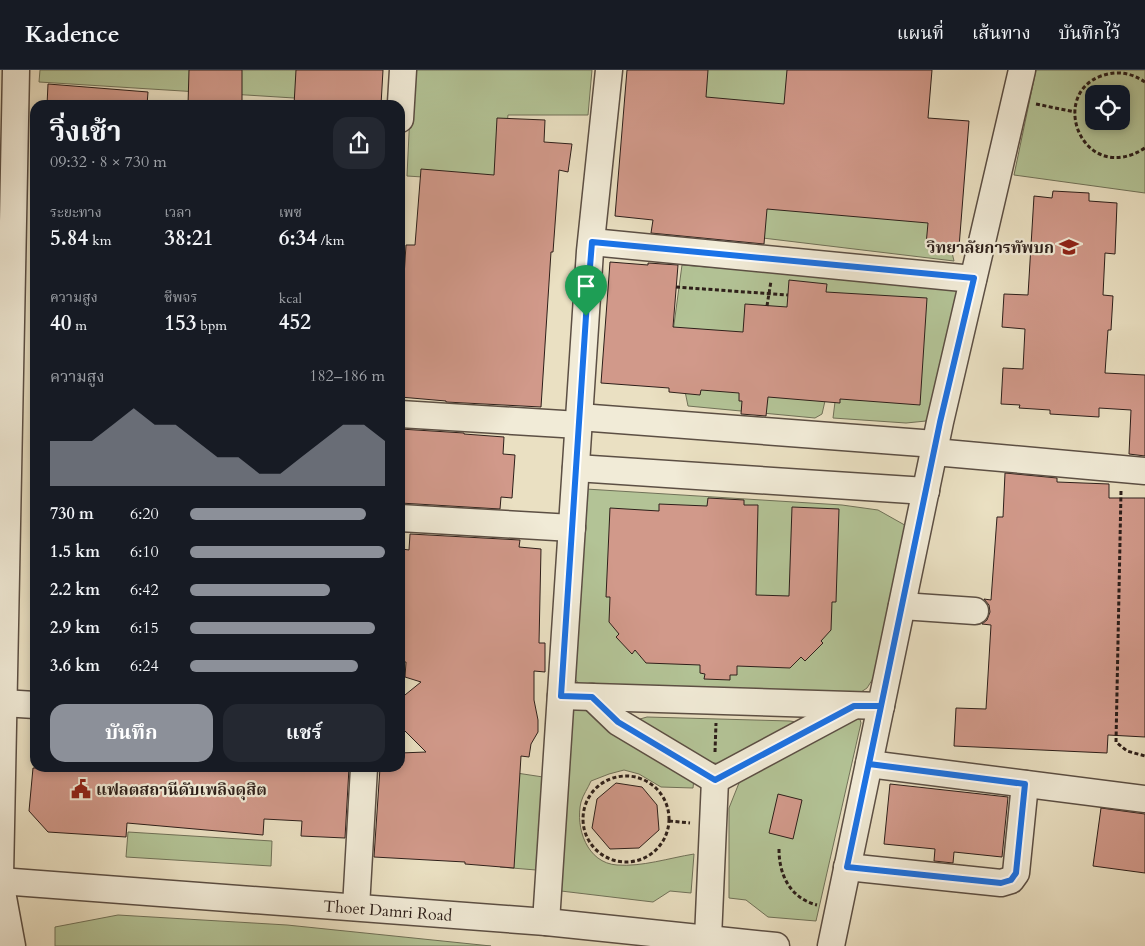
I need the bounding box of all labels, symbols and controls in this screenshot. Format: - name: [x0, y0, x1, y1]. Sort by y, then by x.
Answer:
- text: Kadence: [25, 18, 120, 51]
- text: แผนที่: [897, 21, 944, 46]
- text: เส้นทาง: [972, 21, 1031, 46]
- text: บันทึกไว้: [1059, 21, 1120, 46]
- map controls: [1085, 85, 1130, 130]
- button: locate: [1085, 85, 1130, 130]
- text: วิ่งเช้า: [50, 113, 122, 151]
- button: share: [333, 117, 385, 169]
- text: 09:32 · 8 × 730 m: [50, 151, 167, 173]
- text: ระยะทาง: [50, 203, 102, 222]
- text: เวลา: [164, 203, 192, 222]
- text: เพซ: [279, 203, 302, 222]
- text: 5.84: [50, 224, 88, 253]
- text: 38:21: [164, 224, 213, 253]
- text: 6:34: [279, 224, 317, 253]
- text: km: [88, 231, 111, 250]
- text: /km: [317, 231, 345, 250]
- school or university icon: วิทยาลัยการทัพบก: [1058, 236, 1080, 258]
- place label: วิทยาลัยการทัพบก: [926, 237, 1054, 259]
- pin: [565, 265, 607, 316]
- icon: arrive: [572, 272, 600, 300]
- text: ความสูง: [50, 288, 98, 307]
- text: ชีพจร: [164, 288, 198, 307]
- text: kcal: [279, 289, 302, 308]
- text: 452: [279, 308, 311, 337]
- text: 40: [50, 309, 72, 338]
- text: 153: [164, 309, 197, 338]
- text: m: [72, 316, 87, 335]
- text: bpm: [197, 316, 227, 335]
- text: 182–186 m: [309, 365, 385, 387]
- text: ความสูง: [50, 366, 105, 388]
- text: 730 m: [50, 503, 94, 525]
- text: 6:20: [130, 503, 159, 525]
- text: 1.5 km: [50, 541, 100, 563]
- text: 6:10: [130, 541, 159, 563]
- text: 2.2 km: [50, 579, 100, 601]
- text: 6:42: [130, 579, 159, 601]
- text: 2.9 km: [50, 617, 100, 639]
- text: 6:15: [130, 617, 159, 639]
- text: 3.6 km: [50, 655, 100, 677]
- text: 6:24: [130, 655, 159, 677]
- button: บันทึก: [50, 704, 213, 762]
- button: แชร์: [223, 704, 385, 762]
- public building icon: แฟลตสถานีดับเพลิงดุสิต: [70, 778, 92, 800]
- place label: แฟลตสถานีดับเพลิงดุสิต: [96, 779, 267, 801]
- street label: Thoet Damri Road: [323, 895, 453, 927]

